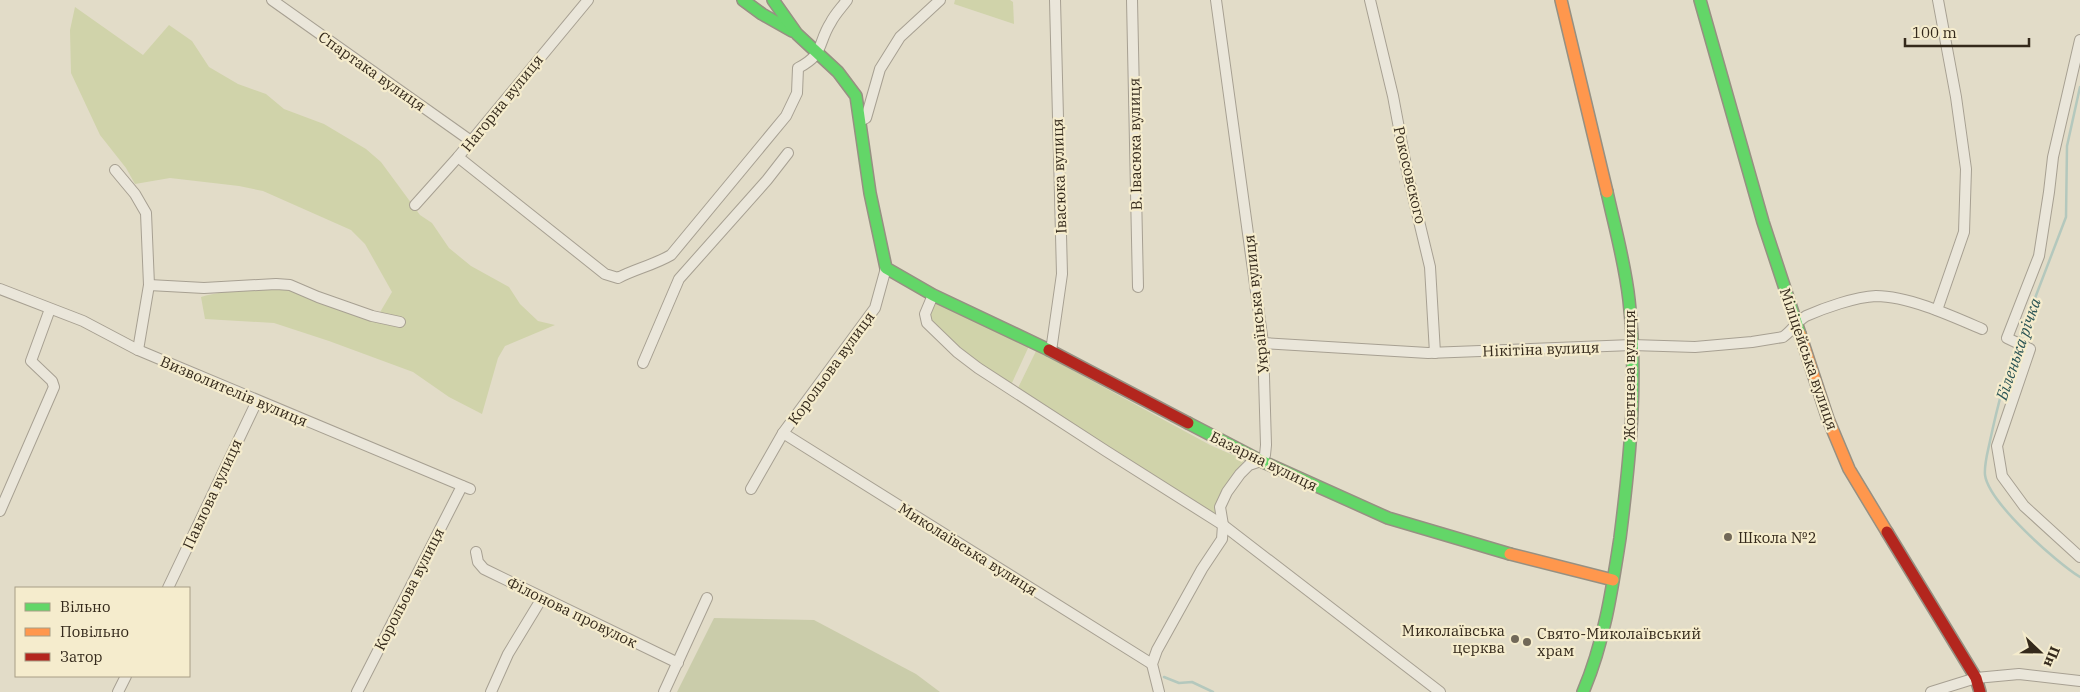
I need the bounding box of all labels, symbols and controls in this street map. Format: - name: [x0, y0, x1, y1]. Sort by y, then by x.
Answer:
- scale bar: [1905, 15, 2029, 47]
- text: 100 m: [1912, 23, 1957, 42]
- street label: Спартака вулиця: [315, 27, 429, 115]
- street label: Нагорна вулиця: [457, 50, 547, 156]
- street label: В. Івасюка вулиця: [1124, 78, 1146, 210]
- street label: Івасюка вулиця: [1047, 118, 1071, 234]
- street label: Рокосовского: [1390, 124, 1430, 226]
- street label: Українська вулиця: [1239, 234, 1273, 374]
- street label: Міліцейська вулиця: [1776, 285, 1842, 433]
- water label: Біленька річка: [1991, 295, 2045, 404]
- street label: Корольова вулиця: [784, 308, 878, 428]
- street label: Жовтнева вулиця: [1620, 310, 1639, 440]
- street label: Нікітіна вулиця: [1482, 337, 1600, 361]
- street label: Визволителів вулиця: [157, 351, 311, 431]
- street label: Базарна вулиця: [1207, 427, 1321, 495]
- street label: Павлова вулиця: [178, 436, 246, 552]
- street label: Миколаївська вулиця: [895, 499, 1041, 599]
- street label: Корольова вулиця: [370, 524, 448, 654]
- place label: Школа №2: [1738, 528, 1817, 547]
- marker: Школа №2: [1722, 531, 1734, 543]
- street label: Філонова провулок: [504, 572, 641, 652]
- legend: [15, 587, 190, 677]
- text: Вільно: [60, 597, 110, 616]
- place label: Миколаївська церква: [1402, 621, 1505, 657]
- text: Повільно: [60, 622, 129, 641]
- place label: Свято-Миколаївський храм: [1537, 624, 1701, 660]
- north arrow: [2015, 627, 2065, 677]
- marker: Миколаївська церква: [1509, 633, 1521, 645]
- marker: Свято-Миколаївський храм: [1521, 636, 1533, 648]
- text: Пн: [2040, 644, 2064, 670]
- text: Затор: [60, 647, 103, 666]

